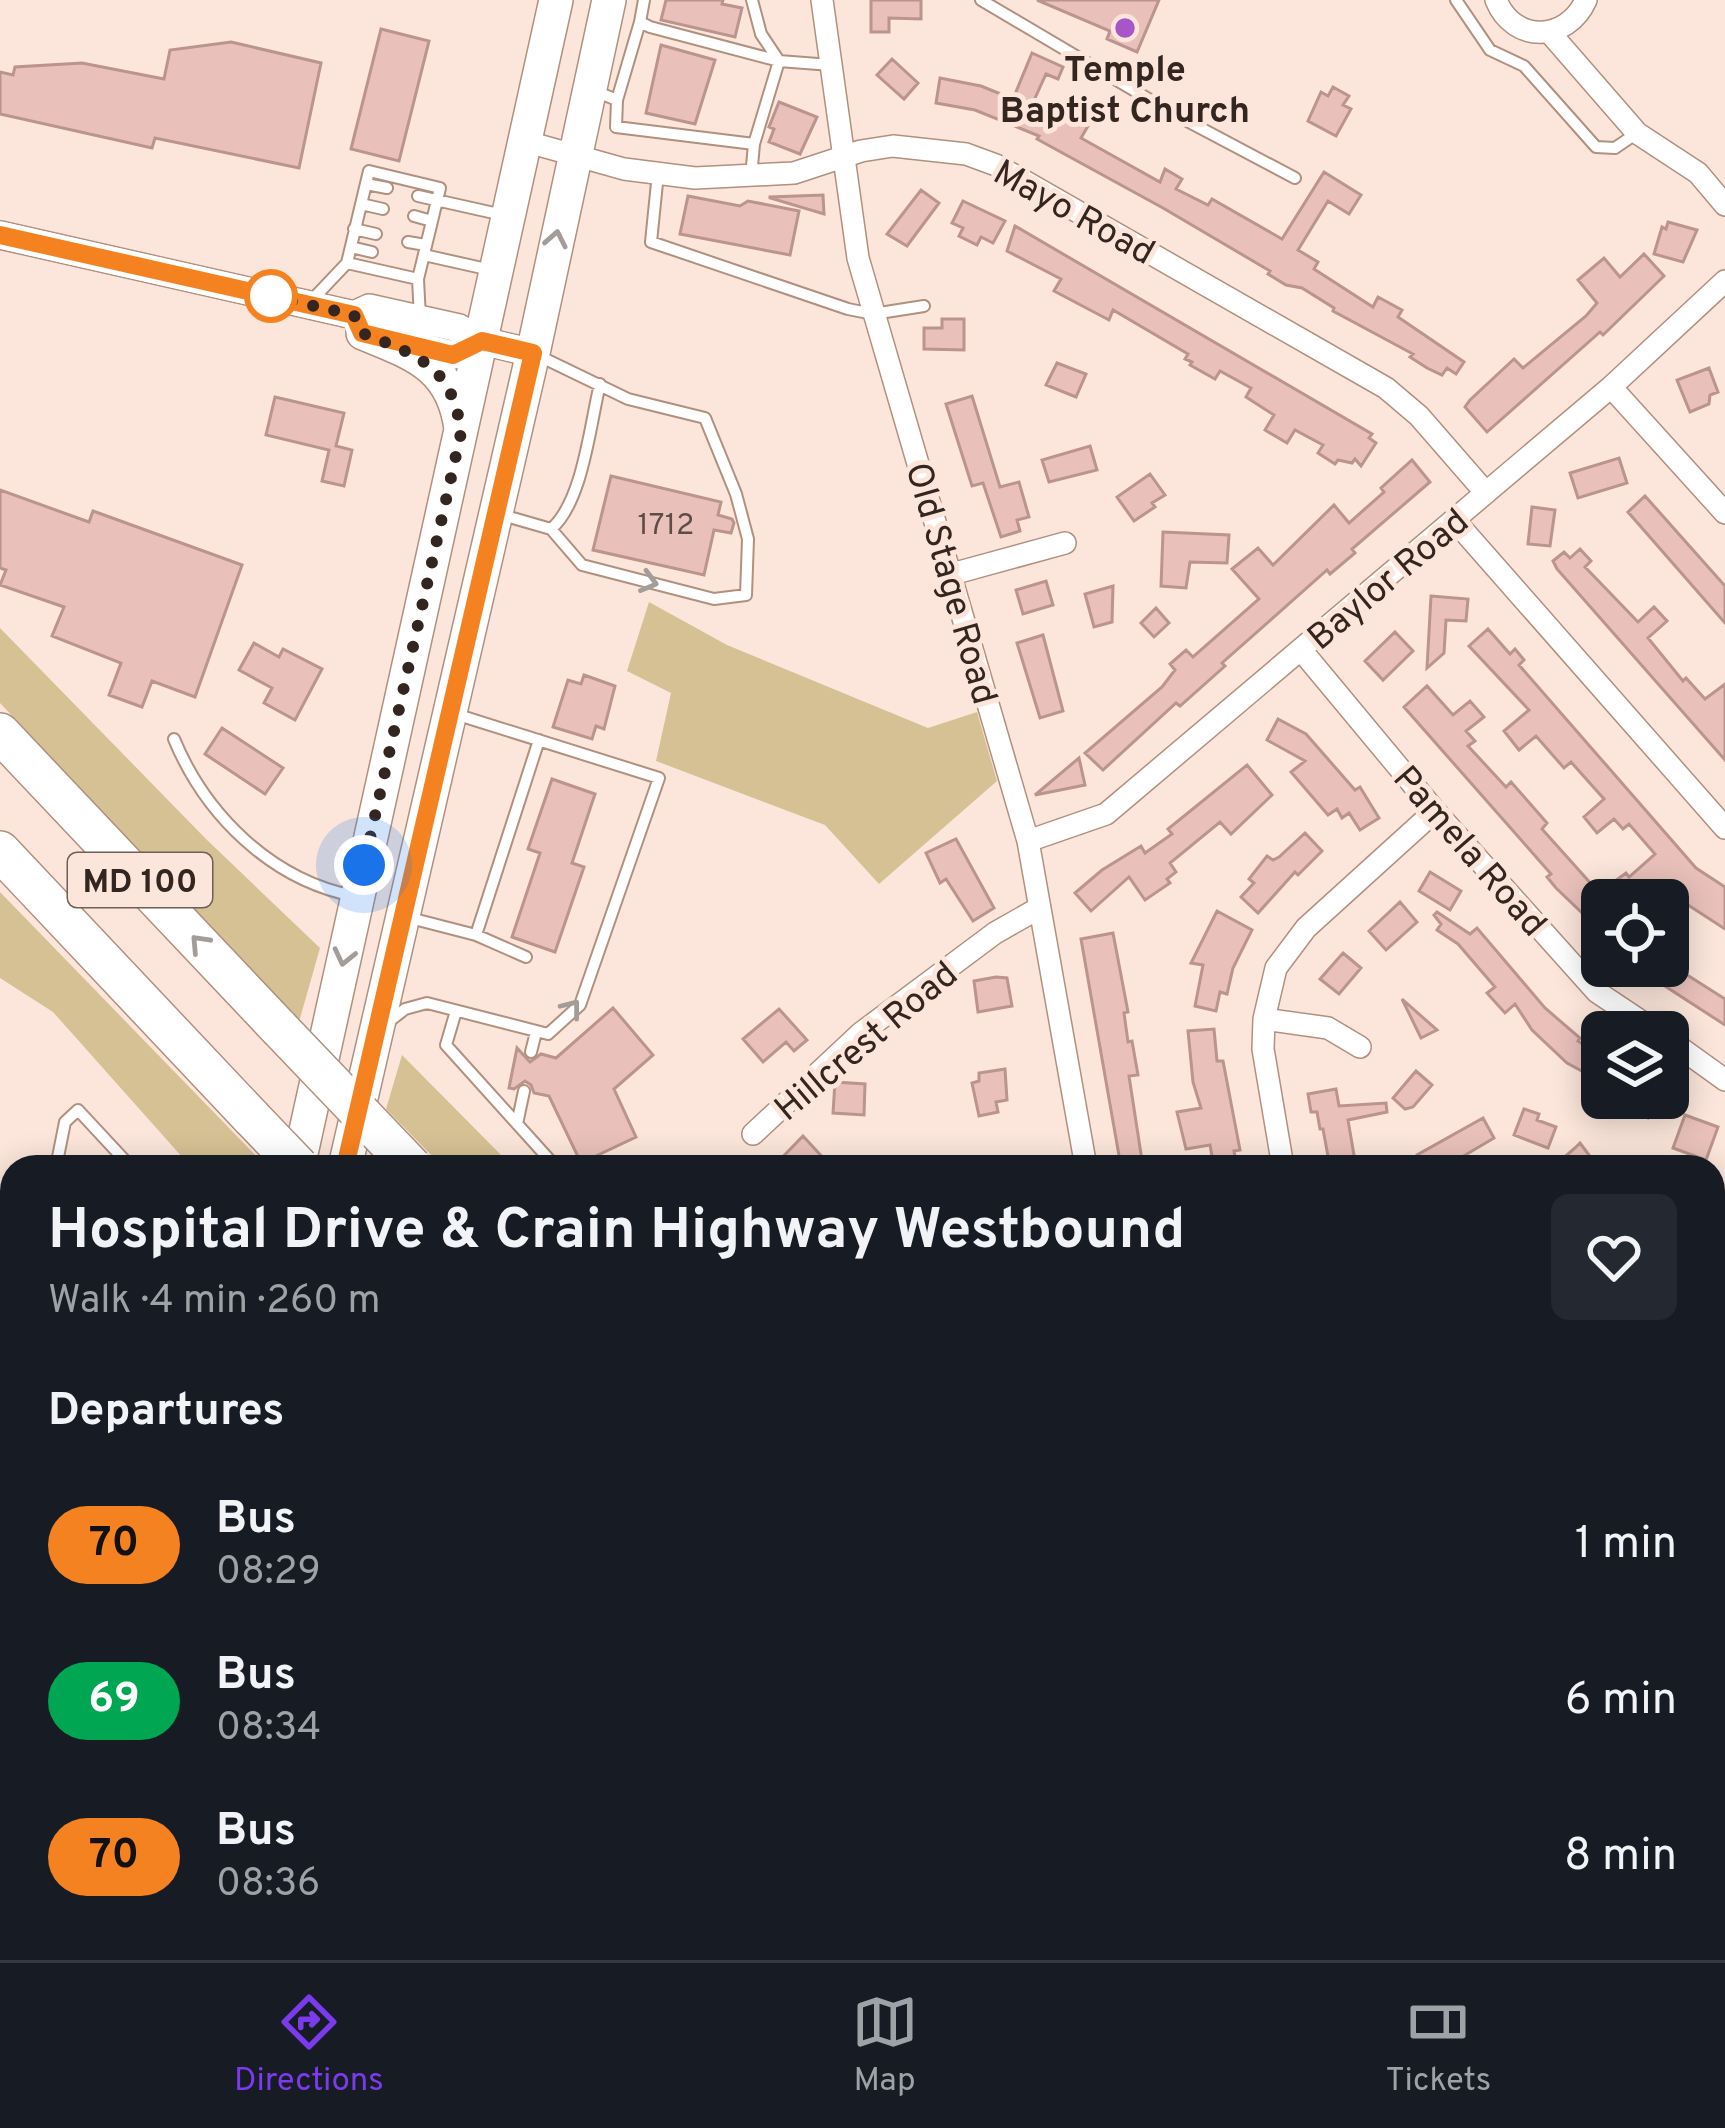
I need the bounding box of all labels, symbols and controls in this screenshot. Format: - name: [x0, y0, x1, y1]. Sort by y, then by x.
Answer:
- marker: Temple Baptist Church: [1112, 15, 1138, 41]
- place label: Temple Baptist Church: [1000, 49, 1250, 136]
- street label: Mayo Road: [984, 151, 1162, 278]
- one-way arrow: [542, 229, 568, 249]
- unlabelled marker: [246, 271, 296, 321]
- street label: Old Stage Road: [893, 458, 1006, 710]
- street label: Baylor Road: [1299, 500, 1480, 662]
- house number: 1712: [638, 508, 694, 545]
- one-way arrow: [639, 568, 659, 593]
- street label: Pamela Road: [1381, 758, 1555, 948]
- your location: [334, 835, 394, 895]
- road number: MD 100: [68, 853, 212, 907]
- map controls: [1581, 879, 1689, 1119]
- button: locate: [1581, 879, 1689, 987]
- one-way arrow: [191, 935, 213, 957]
- one-way arrow: [333, 947, 358, 967]
- street label: Hillcrest Road: [766, 953, 969, 1133]
- one-way arrow: [557, 1000, 579, 1022]
- button: layers: [1581, 1011, 1689, 1119]
- button: heart: [1551, 1194, 1677, 1320]
- text: Hospital Drive & Crain Highway Westbound: [48, 1197, 1185, 1269]
- text: Walk · 4 min · 260 m: [48, 1278, 381, 1327]
- text: Departures: [48, 1384, 284, 1441]
- text: Bus: [216, 1492, 296, 1549]
- text: 1 min: [1575, 1517, 1677, 1574]
- text: 70: [89, 1518, 139, 1571]
- text: 08:29: [216, 1549, 321, 1598]
- text: Bus: [216, 1648, 296, 1705]
- text: 6 min: [1565, 1673, 1677, 1730]
- text: 69: [88, 1674, 140, 1727]
- text: 08:34: [216, 1705, 321, 1754]
- text: Bus: [216, 1804, 296, 1861]
- text: 8 min: [1564, 1829, 1677, 1886]
- text: 70: [89, 1830, 139, 1883]
- text: 08:36: [216, 1861, 320, 1910]
- tab: Directions: [234, 1989, 384, 2103]
- tab: Map: [852, 1989, 918, 2103]
- tab: Tickets: [1385, 1989, 1491, 2103]

